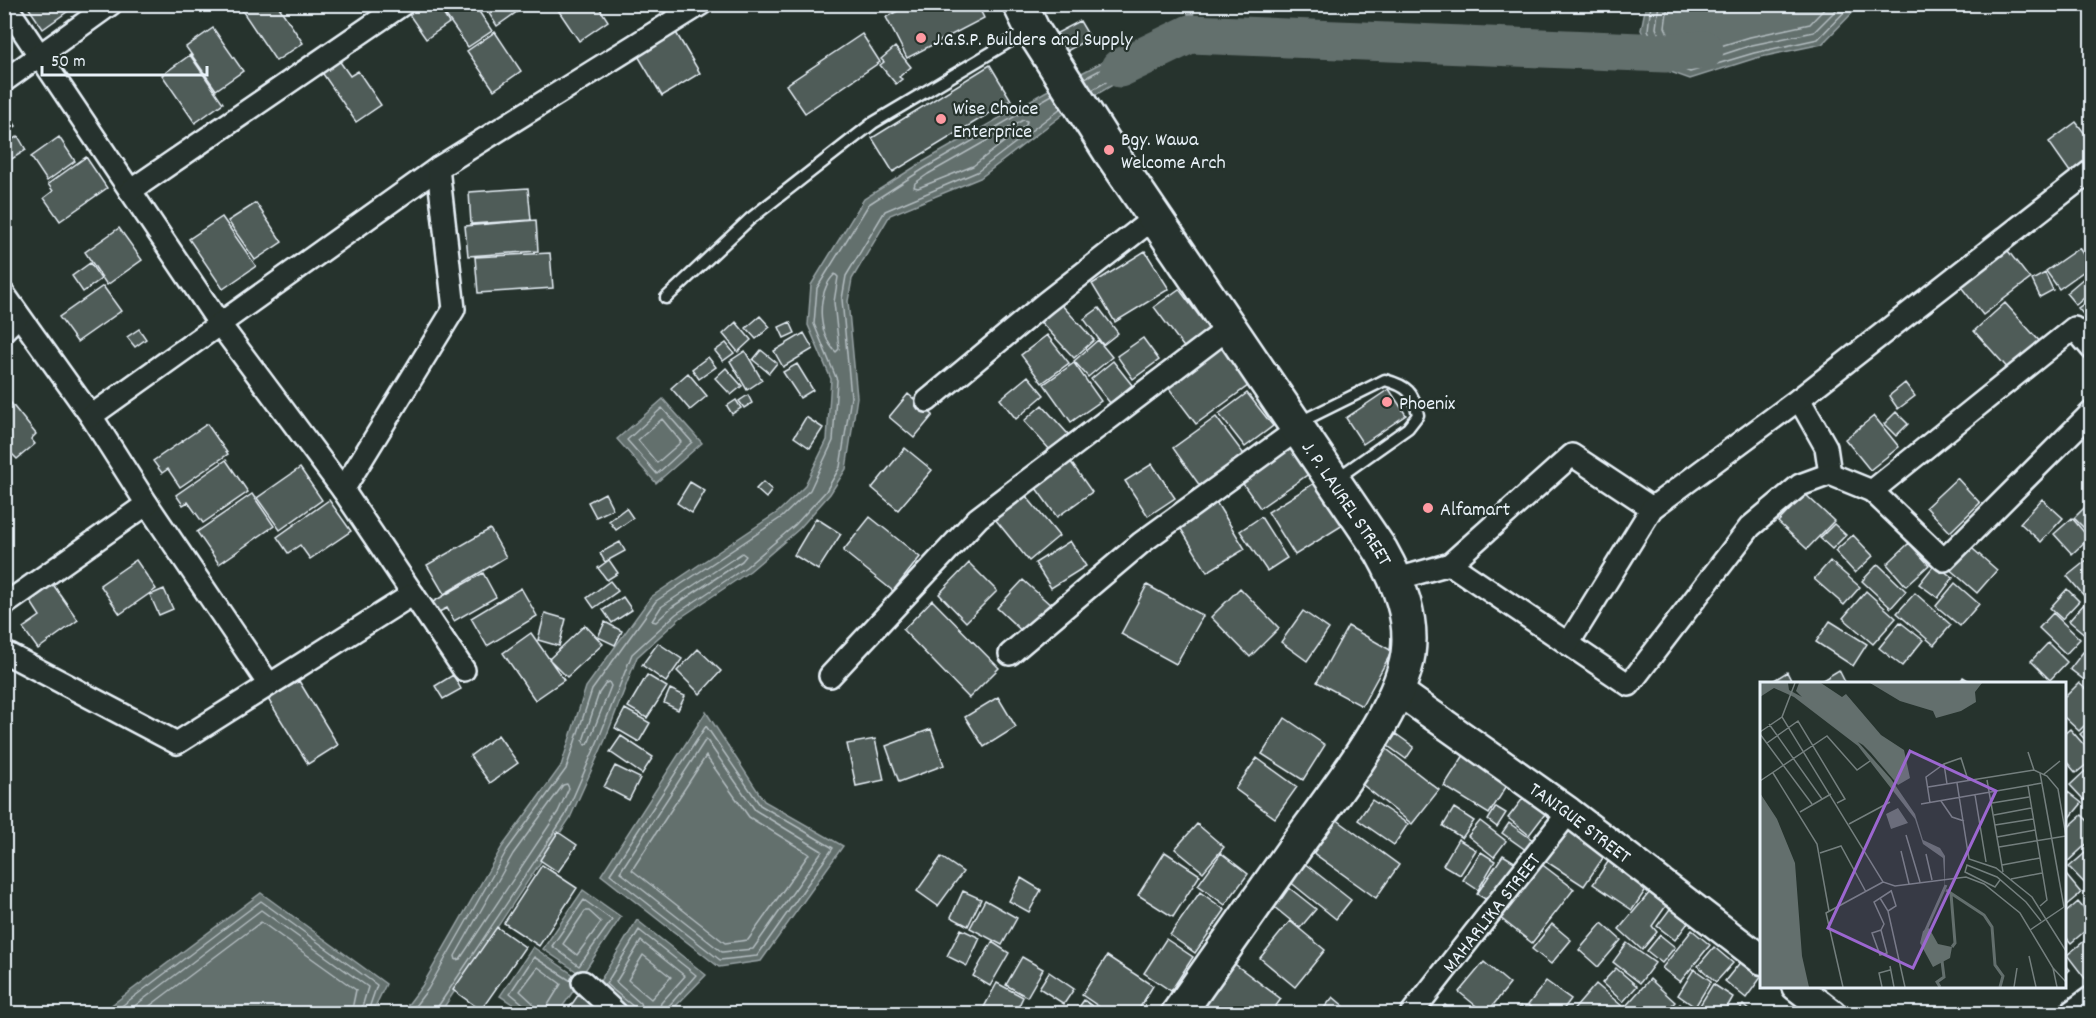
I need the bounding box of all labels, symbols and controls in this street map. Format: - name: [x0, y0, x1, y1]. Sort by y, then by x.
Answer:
- place label: J.G.S.P. Builders and Supply: [933, 27, 1133, 55]
- marker: J.G.S.P. Builders and Supply: [914, 31, 928, 45]
- scale bar: [42, 39, 207, 77]
- text: 50 m: [51, 50, 86, 75]
- place label: Wise Choice Enterprice: [953, 96, 1039, 147]
- marker: Wise Choice Enterprice: [934, 112, 948, 126]
- place label: Bgy. Wawa Welcome Arch: [1121, 127, 1226, 178]
- marker: Bgy. Wawa Welcome Arch: [1102, 143, 1116, 157]
- place label: Phoenix: [1399, 391, 1456, 419]
- marker: Phoenix: [1380, 395, 1394, 409]
- street label: J. P. LAUREL STREET: [1293, 436, 1397, 571]
- place label: Alfamart: [1440, 497, 1510, 525]
- marker: Alfamart: [1421, 501, 1435, 515]
- inset map: [1760, 682, 2066, 988]
- street label: TANIGUE STREET: [1522, 777, 1636, 872]
- street label: MAHARLIKA STREET: [1437, 848, 1549, 980]

